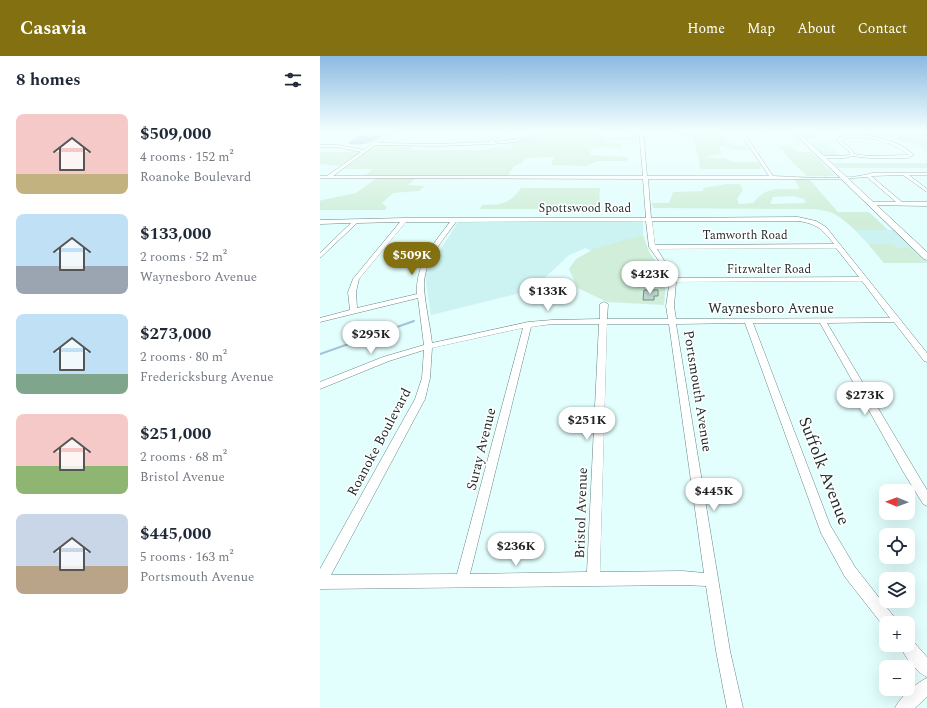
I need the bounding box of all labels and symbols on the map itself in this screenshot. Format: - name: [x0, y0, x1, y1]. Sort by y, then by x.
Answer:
- street label: Spottswood Road: [539, 199, 631, 218]
- street label: Tamworth Road: [702, 226, 788, 245]
- pin: $509K: [384, 242, 440, 276]
- street label: Fitzwalter Road: [727, 260, 811, 279]
- pin: $423K: [622, 261, 678, 295]
- pin: $133K: [520, 278, 576, 312]
- street label: Waynesboro Avenue: [708, 298, 834, 319]
- pin: $295K: [343, 321, 399, 355]
- street label: Portsmouth Avenue: [678, 329, 718, 454]
- pin: $273K: [837, 382, 893, 416]
- street label: Roanoke Boulevard: [342, 384, 416, 500]
- street label: Suray Avenue: [461, 405, 501, 492]
- pin: $251K: [559, 407, 615, 441]
- street label: Suffolk Avenue: [791, 413, 857, 529]
- street label: Bristol Avenue: [569, 467, 593, 559]
- pin: $445K: [686, 478, 742, 512]
- north arrow: [879, 484, 915, 520]
- pin: $236K: [488, 533, 544, 567]

